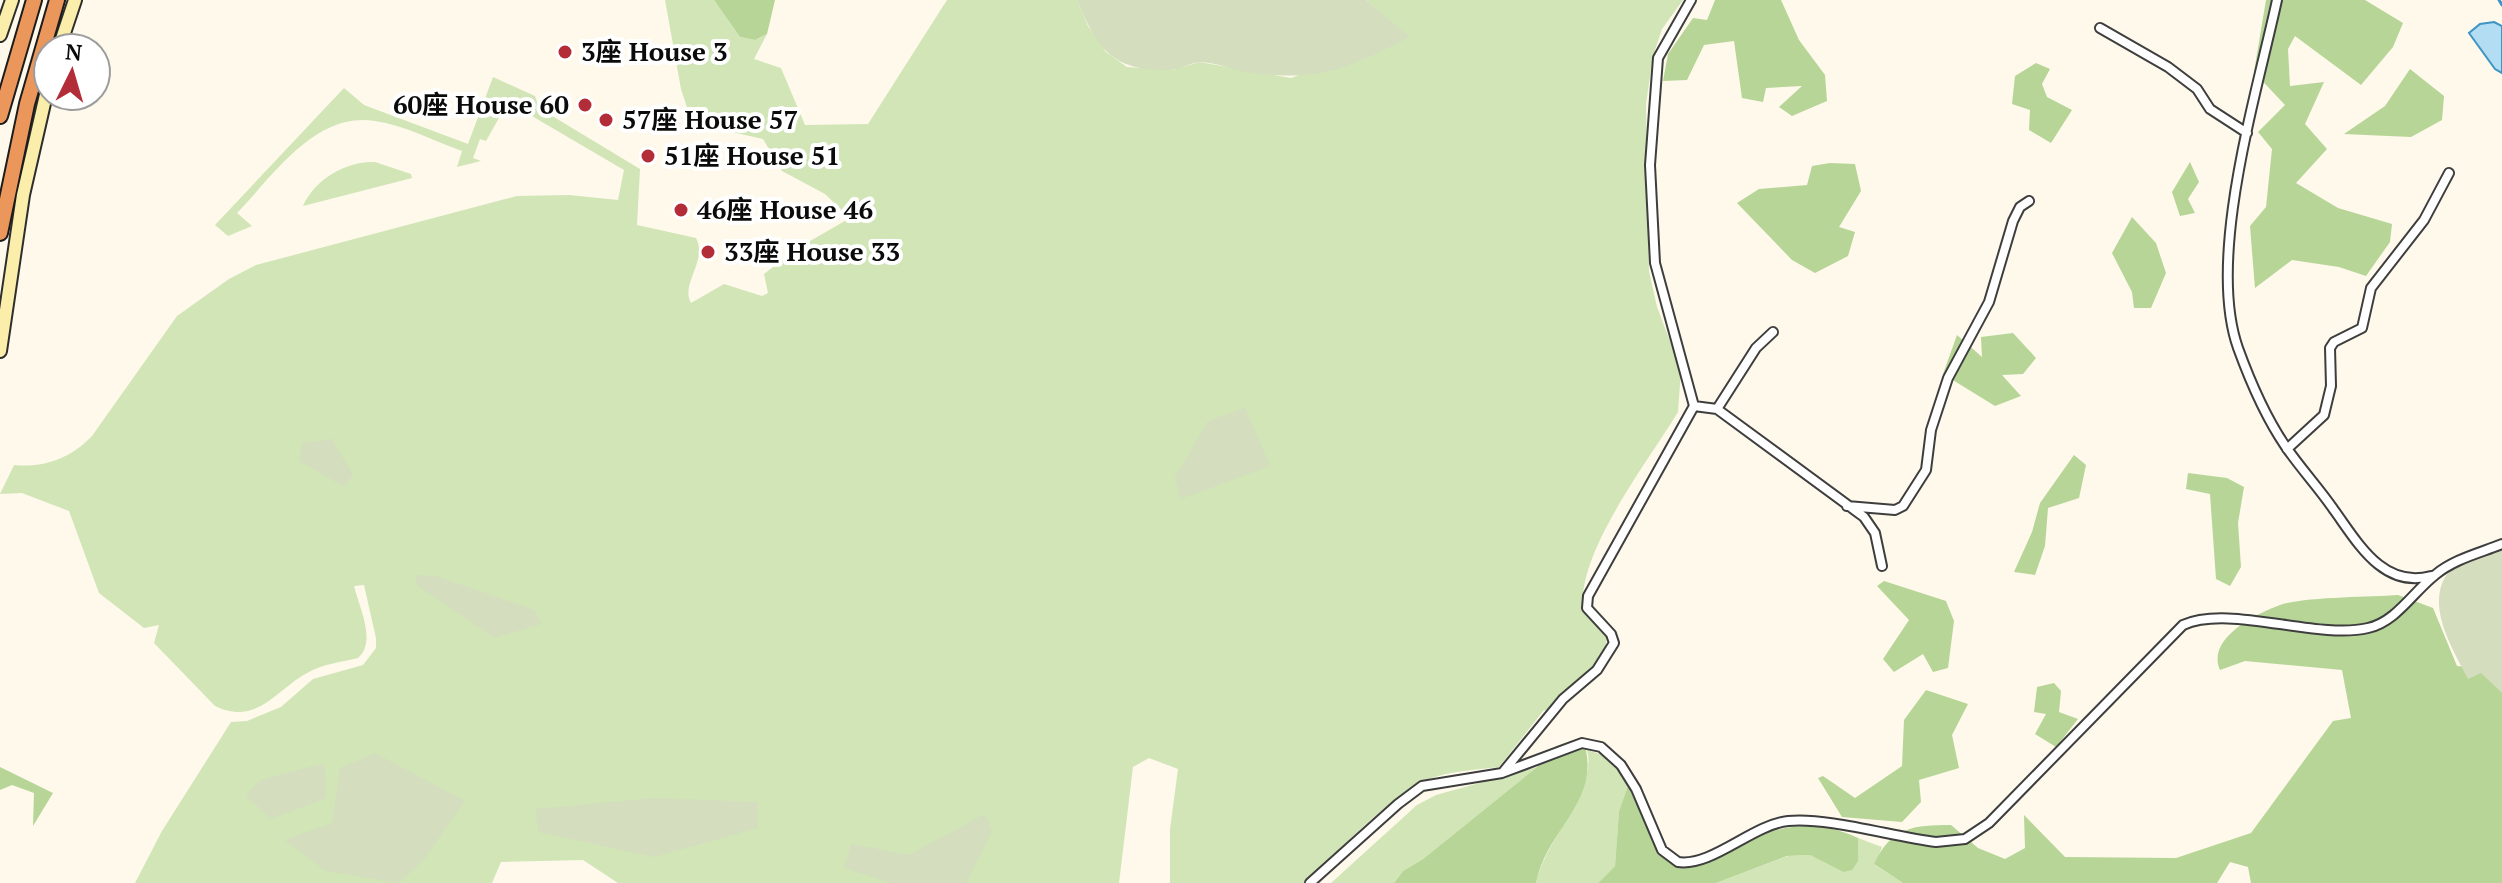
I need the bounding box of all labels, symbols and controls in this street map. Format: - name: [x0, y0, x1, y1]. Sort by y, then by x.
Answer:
- north arrow: [32, 32, 112, 112]
- place label: 3座 House 3: [581, 34, 728, 68]
- text: N: [64, 36, 84, 67]
- marker: 3座 House 3: [556, 43, 574, 61]
- place label: 60座 House 60: [393, 87, 569, 121]
- marker: 60座 House 60: [576, 96, 594, 114]
- place label: 57座 House 57: [622, 102, 798, 136]
- marker: 57座 House 57: [597, 111, 615, 129]
- place label: 51座 House 51: [664, 138, 840, 172]
- marker: 51座 House 51: [639, 147, 657, 165]
- place label: 46座 House 46: [697, 192, 873, 226]
- marker: 46座 House 46: [672, 201, 690, 219]
- place label: 33座 House 33: [724, 234, 900, 268]
- marker: 33座 House 33: [699, 243, 717, 261]

